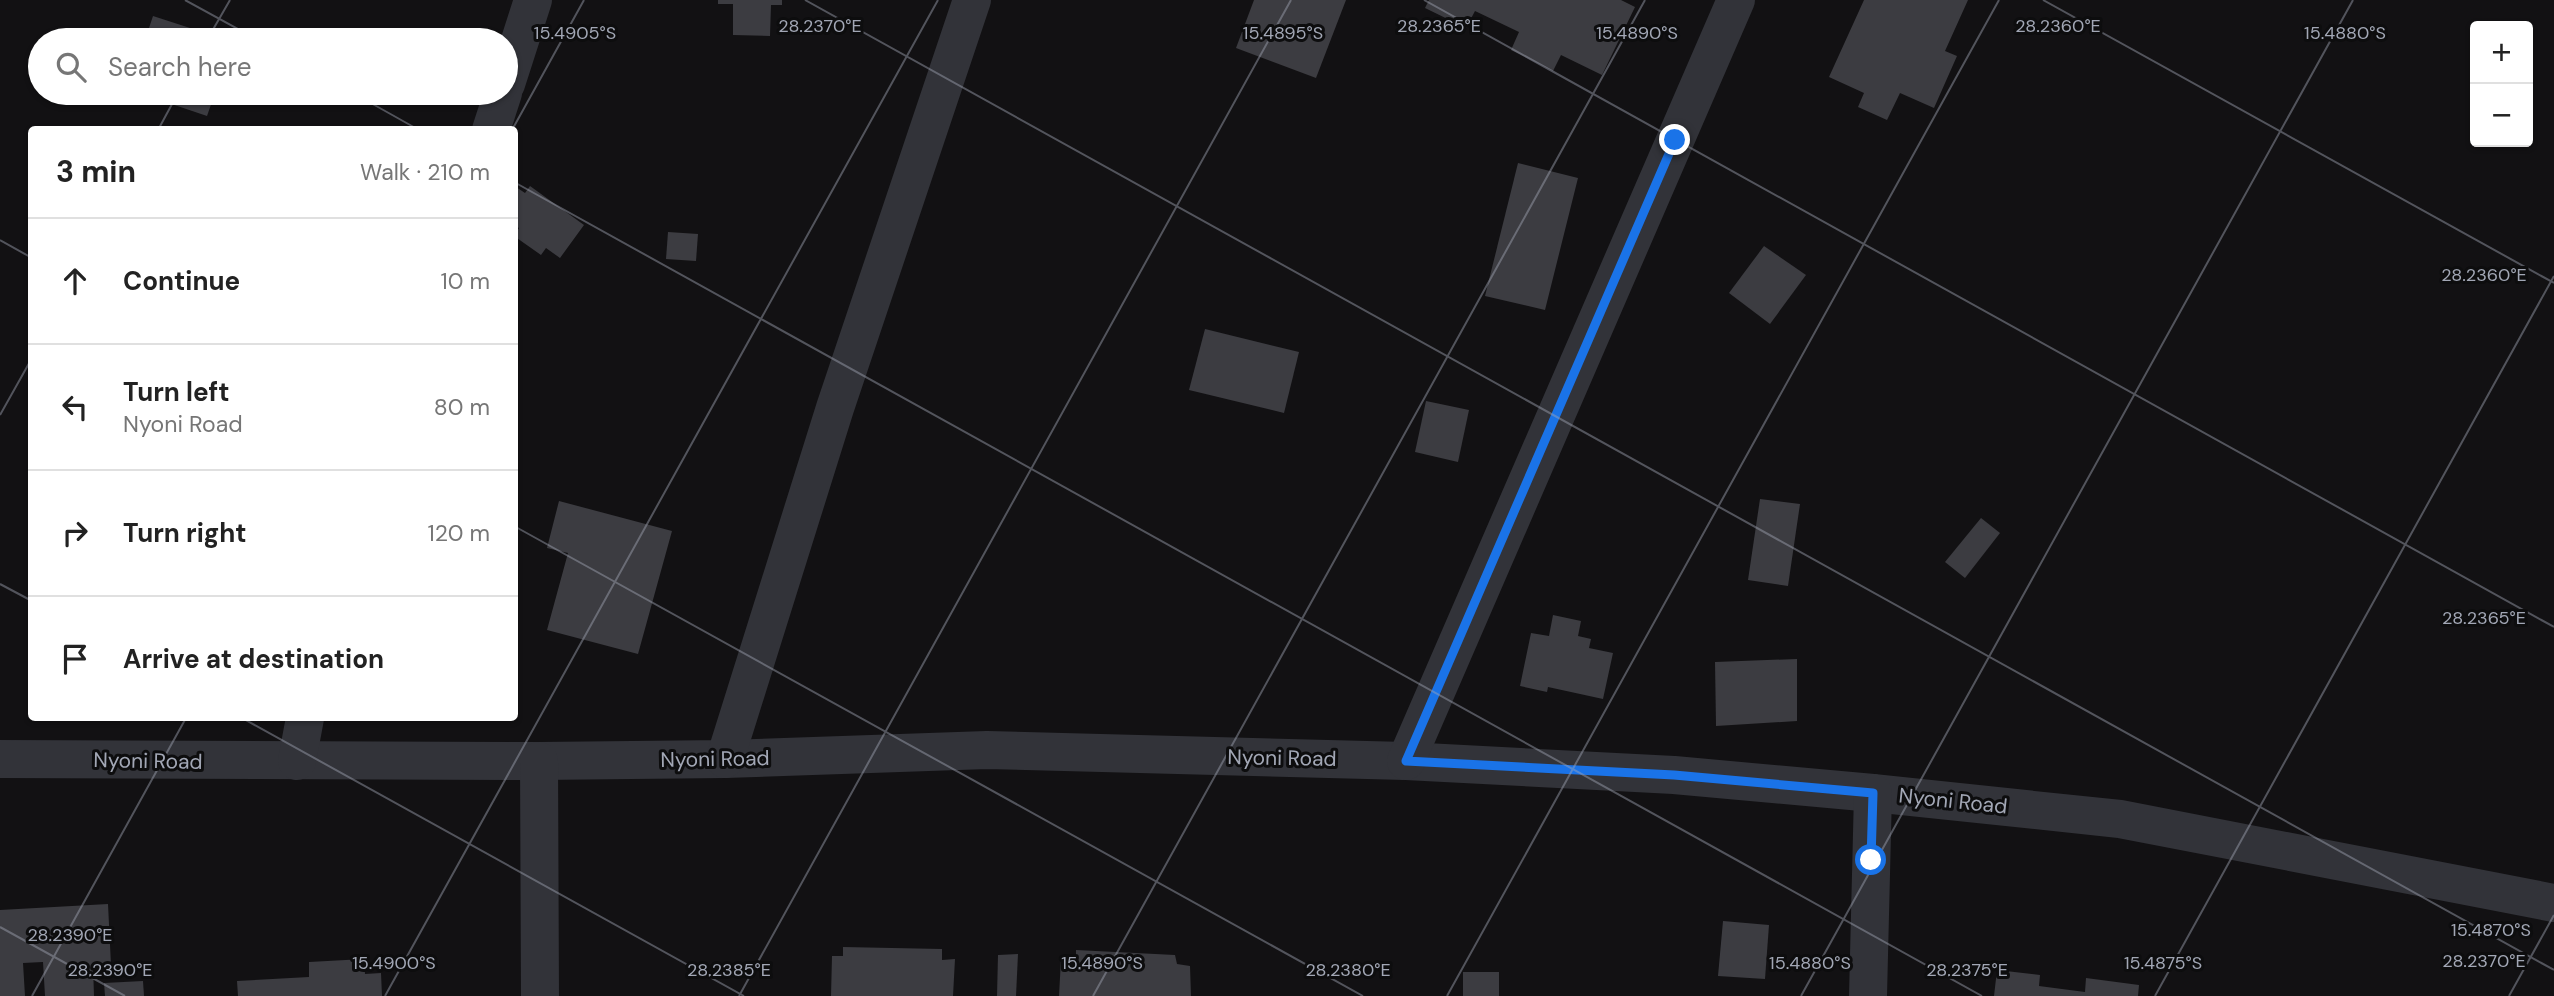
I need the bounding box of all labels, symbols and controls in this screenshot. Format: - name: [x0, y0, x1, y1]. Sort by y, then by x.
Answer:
- text: 28.2370°E: [778, 14, 862, 38]
- text: 28.2365°E: [1397, 14, 1481, 38]
- text: 28.2360°E: [2015, 14, 2101, 38]
- text: 15.4905°S: [534, 21, 616, 45]
- text: 15.4895°S: [1243, 21, 1323, 45]
- text: 15.4890°S: [1596, 21, 1678, 45]
- text: 15.4880°S: [2304, 21, 2386, 45]
- map controls: [2470, 21, 2533, 147]
- button: +: [2470, 21, 2533, 84]
- search box: [28, 28, 518, 105]
- icon: search: [52, 48, 90, 86]
- text: Search here: [108, 50, 251, 84]
- button: −: [2470, 84, 2533, 147]
- route end: [1659, 124, 1690, 155]
- text: 3 min: [56, 152, 136, 191]
- text: Walk · 210 m: [360, 157, 490, 187]
- icon: ahead: [56, 262, 94, 300]
- text: 28.2360°E: [2441, 263, 2527, 287]
- text: Continue: [123, 264, 240, 298]
- text: 10 m: [440, 266, 490, 296]
- text: Turn left: [123, 375, 230, 409]
- icon: left: [56, 388, 94, 426]
- text: 80 m: [434, 392, 490, 422]
- text: Nyoni Road: [123, 409, 243, 439]
- icon: right: [56, 514, 94, 552]
- text: Turn right: [123, 516, 247, 550]
- text: 120 m: [427, 518, 490, 548]
- text: 28.2365°E: [2442, 606, 2526, 630]
- icon: arrive: [56, 640, 94, 678]
- text: Arrive at destination: [123, 642, 384, 676]
- street label: Nyoni Road: [1227, 743, 1337, 773]
- street label: Nyoni Road: [660, 744, 770, 774]
- street label: Nyoni Road: [93, 746, 203, 776]
- street label: Nyoni Road: [1897, 781, 2009, 821]
- route start: [1855, 844, 1886, 875]
- text: 15.4870°S: [2451, 918, 2531, 942]
- text: 28.2390°E: [27, 923, 113, 947]
- text: 28.2370°E: [2442, 949, 2526, 973]
- text: 15.4900°S: [352, 951, 436, 975]
- text: 15.4890°S: [1061, 951, 1143, 975]
- text: 15.4880°S: [1769, 951, 1851, 975]
- text: 15.4875°S: [2124, 951, 2202, 975]
- text: 28.2390°E: [67, 958, 153, 982]
- text: 28.2385°E: [687, 958, 771, 982]
- text: 28.2380°E: [1305, 958, 1391, 982]
- text: 28.2375°E: [1926, 958, 2008, 982]

